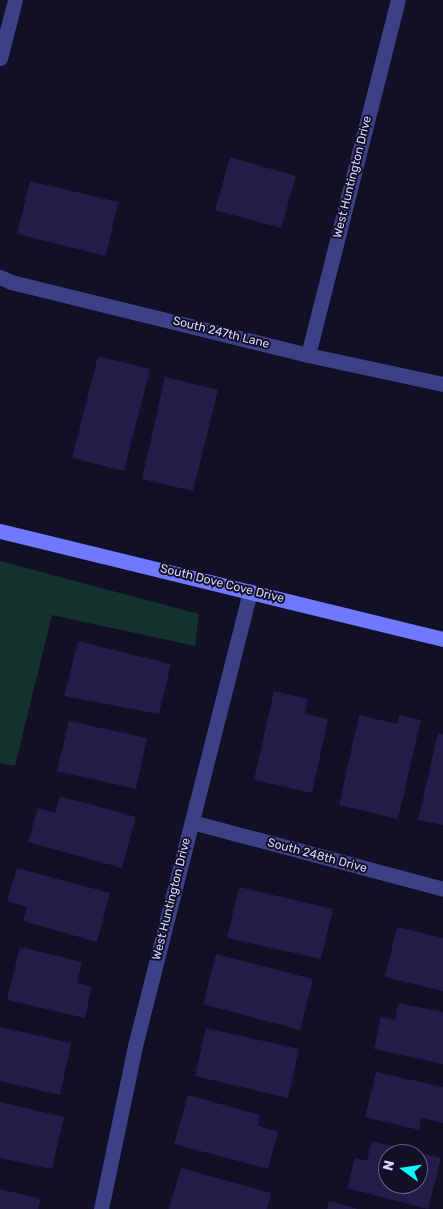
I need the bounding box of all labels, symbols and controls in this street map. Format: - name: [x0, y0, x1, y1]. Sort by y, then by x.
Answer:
- street label: West Huntington Drive: [331, 114, 375, 240]
- street label: South 247th Lane: [171, 314, 271, 352]
- street label: South Dove Cove Drive: [159, 562, 285, 606]
- street label: West Huntington Drive: [150, 836, 194, 962]
- street label: South 248th Drive: [266, 836, 368, 876]
- north arrow: [378, 1144, 428, 1194]
- text: N: [379, 1159, 398, 1172]

